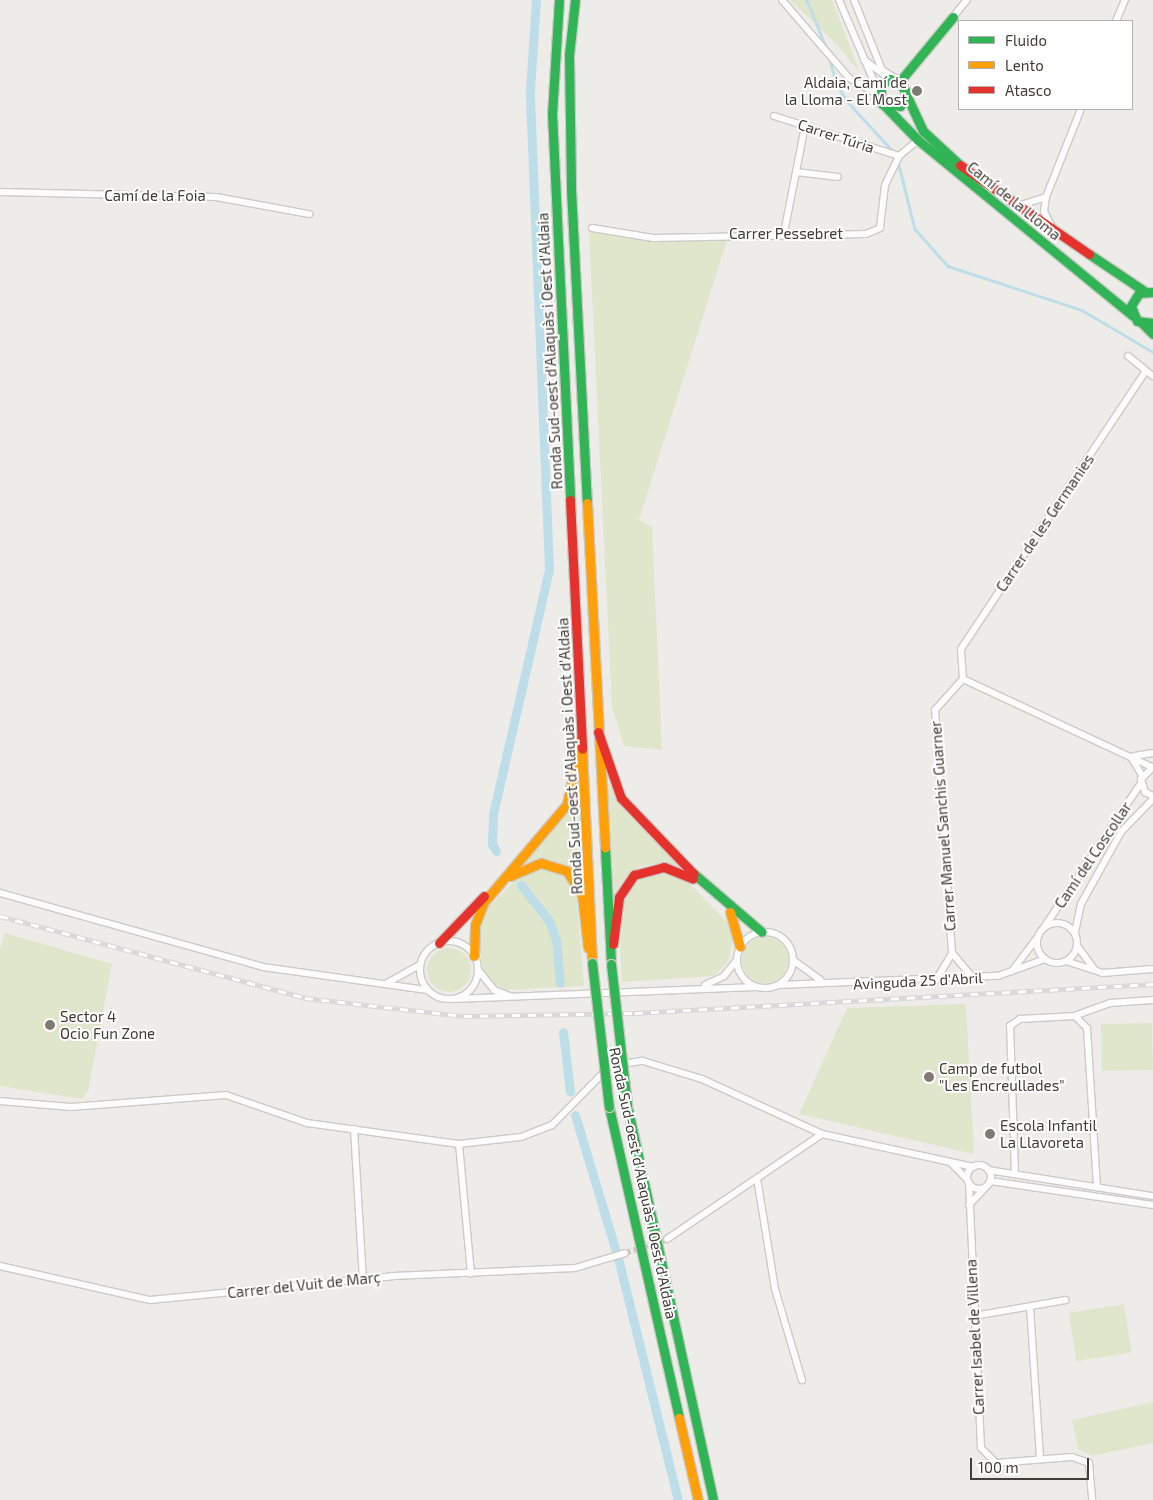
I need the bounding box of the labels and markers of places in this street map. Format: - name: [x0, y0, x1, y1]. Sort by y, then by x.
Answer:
- place label: Aldaia, Camí de la Lloma - El Most: [784, 73, 907, 108]
- marker: Aldaia, Camí de la Lloma - El Most: [911, 85, 923, 97]
- place label: Sector 4 Ocio Fun Zone: [60, 1007, 155, 1042]
- marker: Sector 4 Ocio Fun Zone: [44, 1019, 56, 1031]
- place label: Camp de futbol "Les Encreullades": [939, 1059, 1065, 1094]
- marker: Camp de futbol "Les Encreullades": [923, 1071, 935, 1083]
- place label: Escola Infantil La Llavoreta: [1000, 1116, 1097, 1151]
- marker: Escola Infantil La Llavoreta: [984, 1128, 996, 1140]

